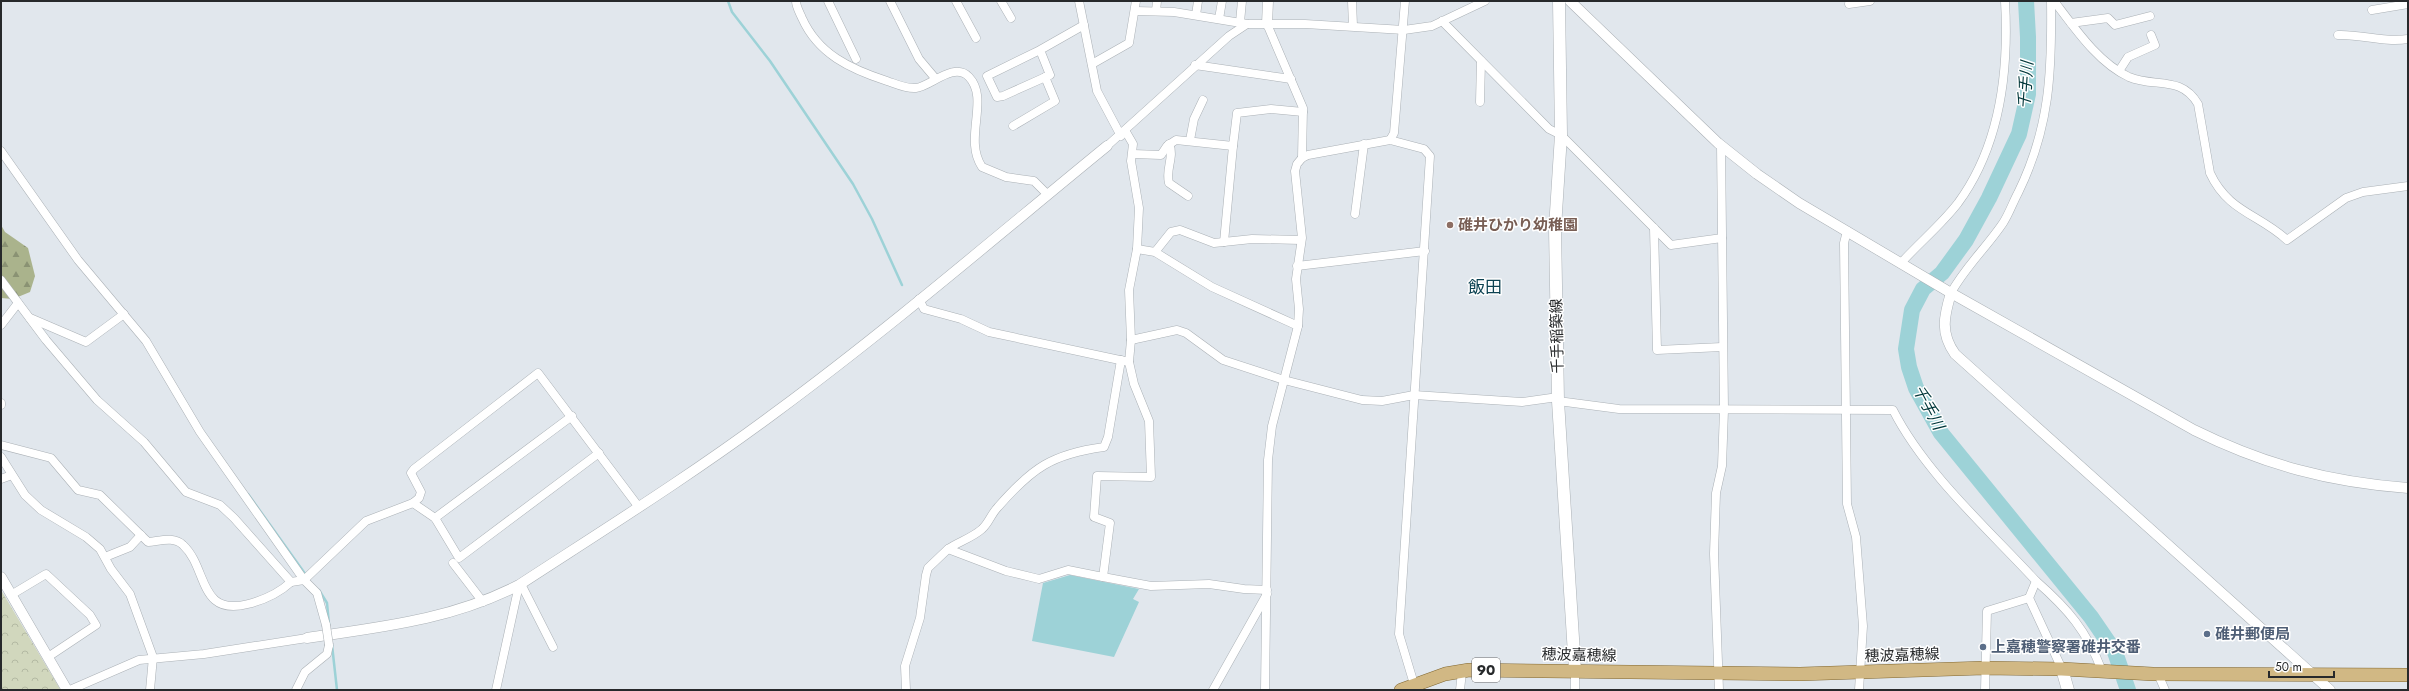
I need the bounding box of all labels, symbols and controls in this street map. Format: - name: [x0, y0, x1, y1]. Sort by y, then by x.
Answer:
- water label: 千手川: [2012, 58, 2039, 110]
- place label: 碓井ひかり幼稚園: [1458, 214, 1578, 236]
- marker: 碓井ひかり幼稚園: [1445, 220, 1455, 230]
- district label: 飯田: [1468, 275, 1502, 299]
- street label: 千手稲築線: [1545, 298, 1569, 374]
- water label: 千手川: [1907, 381, 1951, 436]
- place label: 碓井郵便局: [2215, 623, 2290, 645]
- marker: 碓井郵便局: [2202, 629, 2212, 639]
- place label: 上嘉穂警察署碓井交番: [1991, 636, 2141, 658]
- marker: 上嘉穂警察署碓井交番: [1978, 642, 1988, 652]
- street label: 穂波嘉穂線: [1541, 643, 1617, 667]
- street label: 穂波嘉穂線: [1864, 643, 1940, 667]
- scale bar: [2269, 653, 2334, 679]
- road number: 90: [1472, 658, 1500, 682]
- text: 50 m: [2275, 658, 2302, 676]

